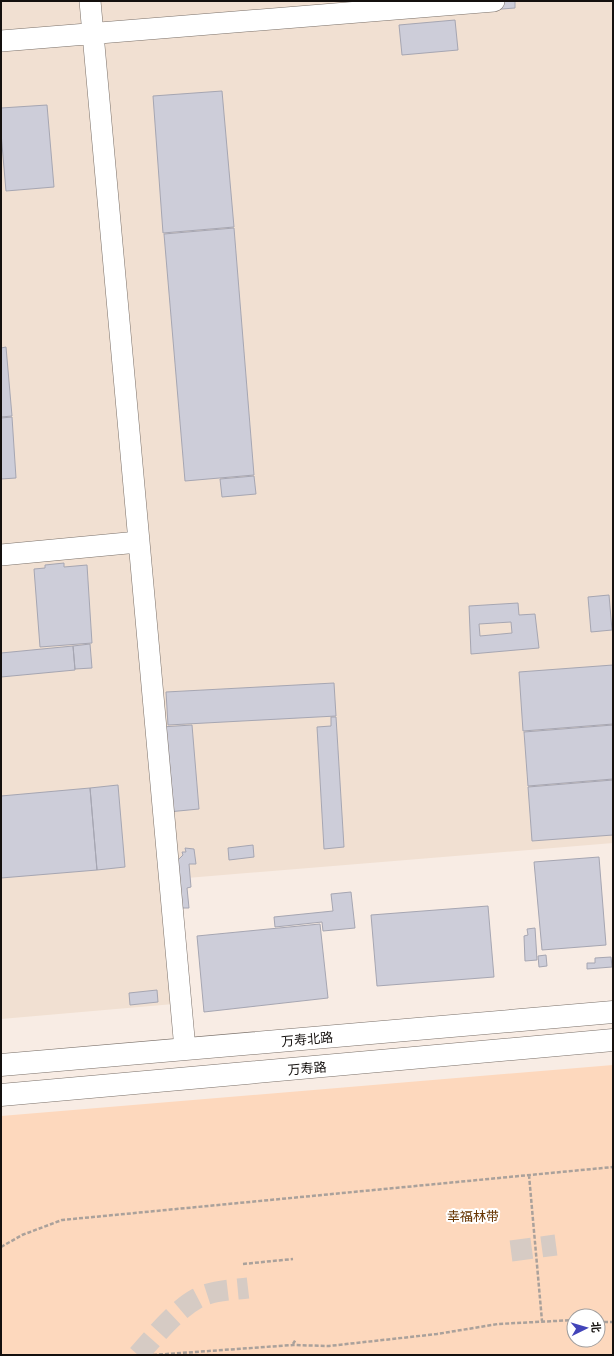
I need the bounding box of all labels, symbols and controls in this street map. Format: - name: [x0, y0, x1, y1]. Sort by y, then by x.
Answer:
- street label: 万寿北路: [280, 1030, 334, 1049]
- street label: 万寿路: [287, 1059, 327, 1078]
- park label: 幸福林带: [447, 1209, 499, 1224]
- north arrow: [566, 1308, 606, 1348]
- text: 北: [590, 1321, 602, 1333]

